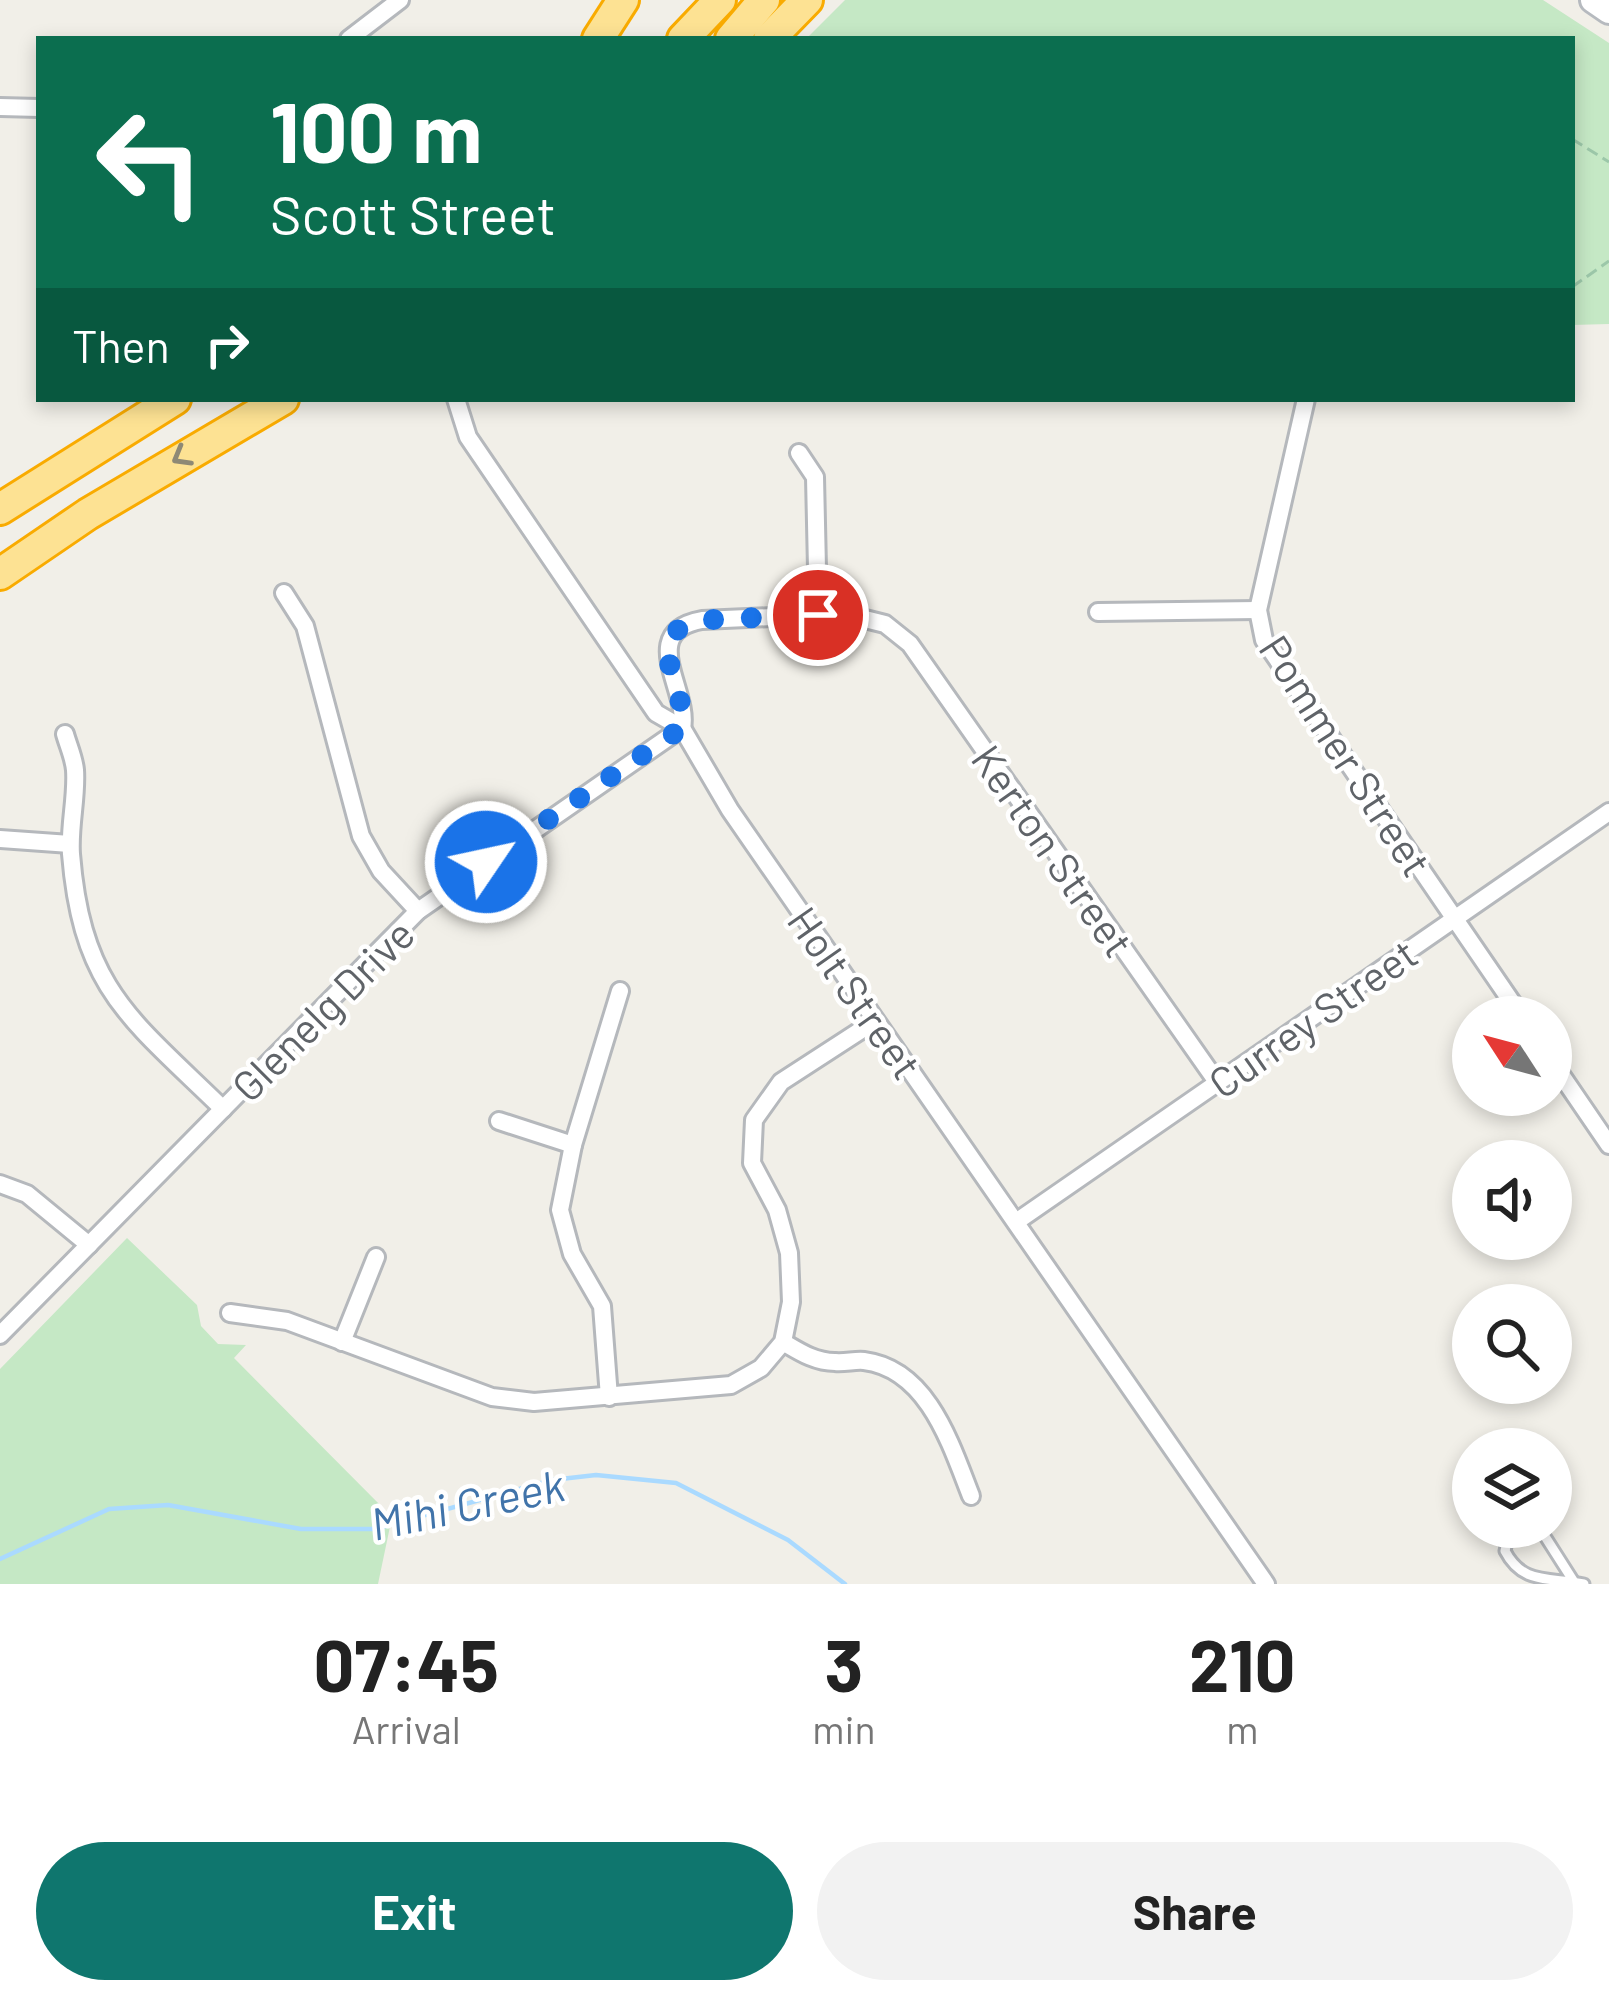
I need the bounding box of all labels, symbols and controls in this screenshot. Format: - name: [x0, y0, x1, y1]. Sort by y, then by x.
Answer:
- text: 100 m: [270, 79, 482, 180]
- icon: left: [72, 84, 228, 240]
- text: Scott Street: [270, 181, 556, 246]
- icon: right: [194, 312, 260, 378]
- text: Then: [72, 318, 170, 372]
- one-way arrow: [172, 443, 194, 465]
- pin: [767, 564, 869, 666]
- icon: arrive: [785, 582, 851, 648]
- street label: Pommer Street: [1251, 625, 1443, 885]
- street label: Kerton Street: [963, 735, 1145, 965]
- position arrow: [423, 799, 549, 925]
- street label: Holt Street: [779, 896, 933, 1088]
- street label: Glenelg Drive: [221, 908, 424, 1111]
- street label: Currey Street: [1198, 927, 1426, 1108]
- north arrow: [1452, 996, 1572, 1116]
- map controls: [1452, 996, 1572, 1548]
- button: sound: [1452, 1140, 1572, 1260]
- button: search: [1452, 1284, 1572, 1404]
- button: layers: [1452, 1428, 1572, 1548]
- water label: Mihi Creek: [365, 1456, 569, 1550]
- text: 07:45: [314, 1620, 499, 1706]
- text: 3: [825, 1620, 863, 1706]
- text: 210: [1189, 1620, 1295, 1706]
- text: Arrival: [352, 1705, 461, 1752]
- text: min: [812, 1705, 876, 1752]
- text: m: [1226, 1705, 1258, 1752]
- button: Exit: [36, 1842, 793, 1980]
- button: Share: [817, 1842, 1573, 1980]

